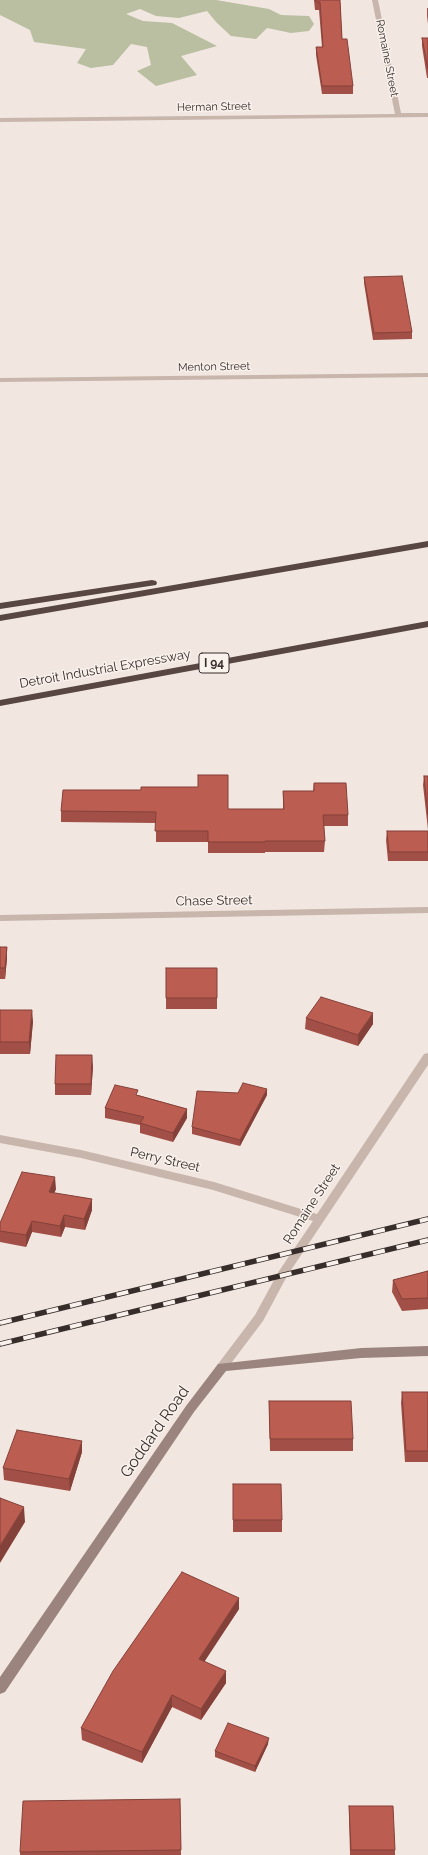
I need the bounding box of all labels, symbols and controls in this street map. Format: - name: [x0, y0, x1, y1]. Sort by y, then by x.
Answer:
- street label: Romaine Street: [373, 18, 401, 98]
- street label: Herman Street: [177, 100, 251, 114]
- street label: Menton Street: [178, 360, 250, 374]
- street label: Detroit Industrial Expressway: [18, 646, 192, 692]
- road number: I 94: [199, 653, 229, 673]
- street label: Chase Street: [175, 893, 253, 909]
- street label: Perry Street: [129, 1144, 201, 1176]
- street label: Romaine Street: [280, 1161, 344, 1247]
- street label: Goddard Road: [116, 1383, 194, 1481]

